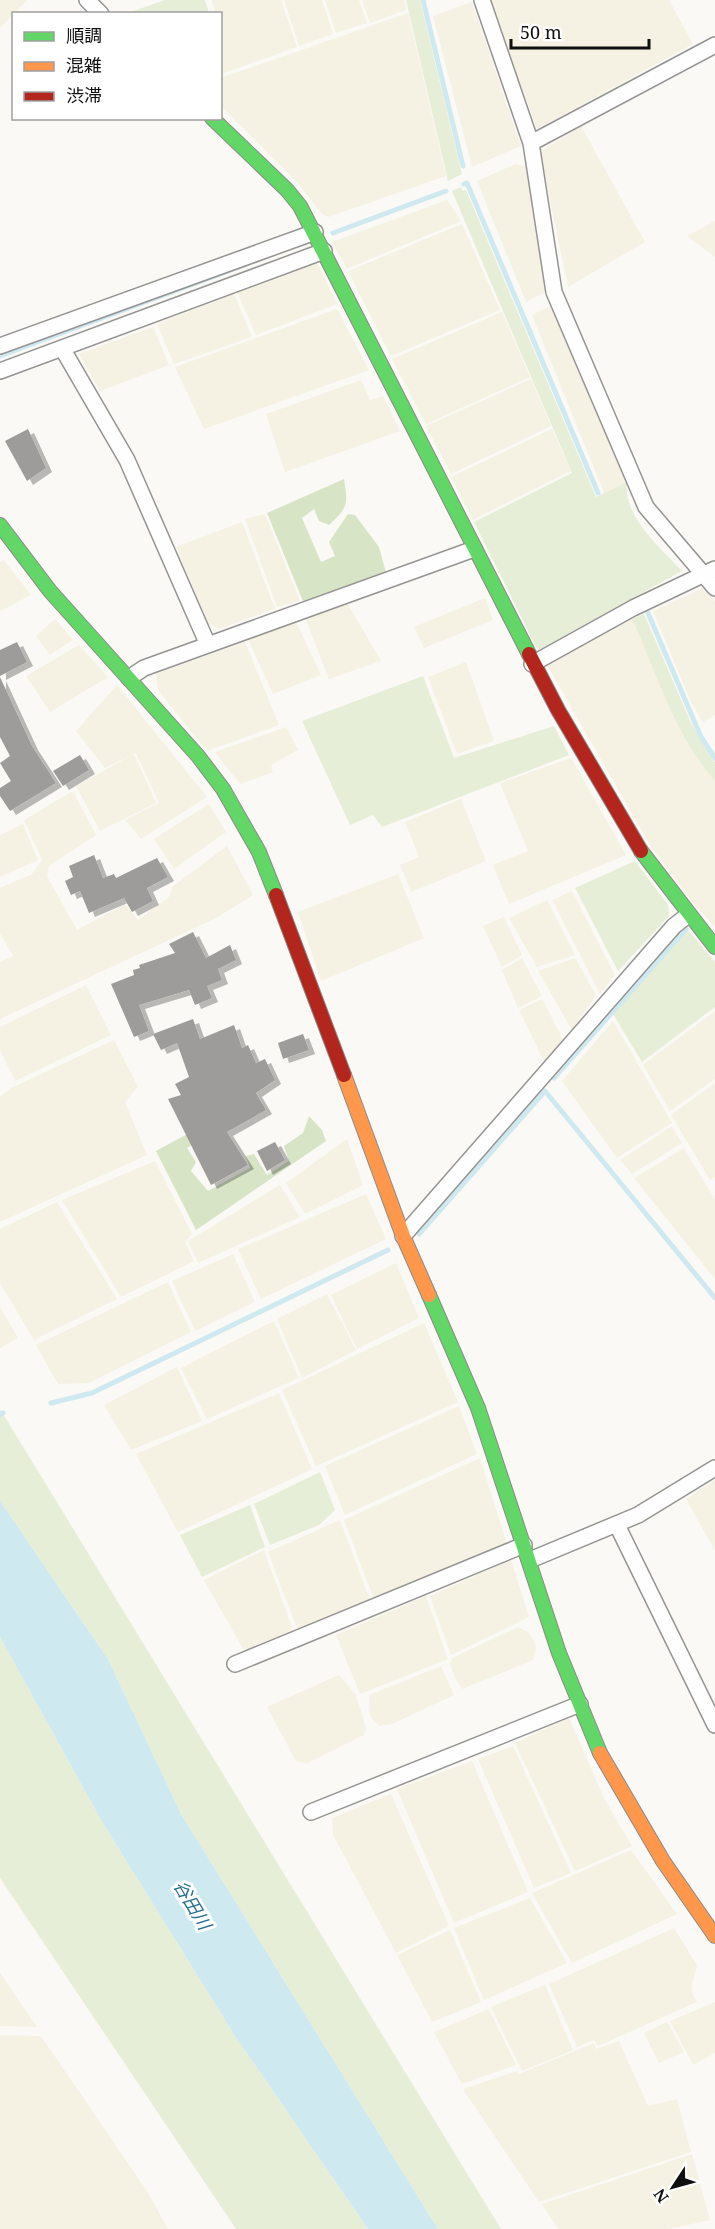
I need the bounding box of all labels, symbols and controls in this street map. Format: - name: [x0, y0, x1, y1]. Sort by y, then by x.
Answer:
- legend: [12, 12, 222, 120]
- scale bar: [511, 12, 649, 50]
- text: 50 m: [520, 20, 562, 44]
- text: 順調: [66, 23, 102, 47]
- text: 混雑: [66, 53, 102, 77]
- text: 渋滞: [66, 83, 102, 107]
- water label: 谷田川: [169, 1875, 218, 1936]
- north arrow: [643, 2157, 703, 2217]
- text: N: [648, 2184, 673, 2207]

